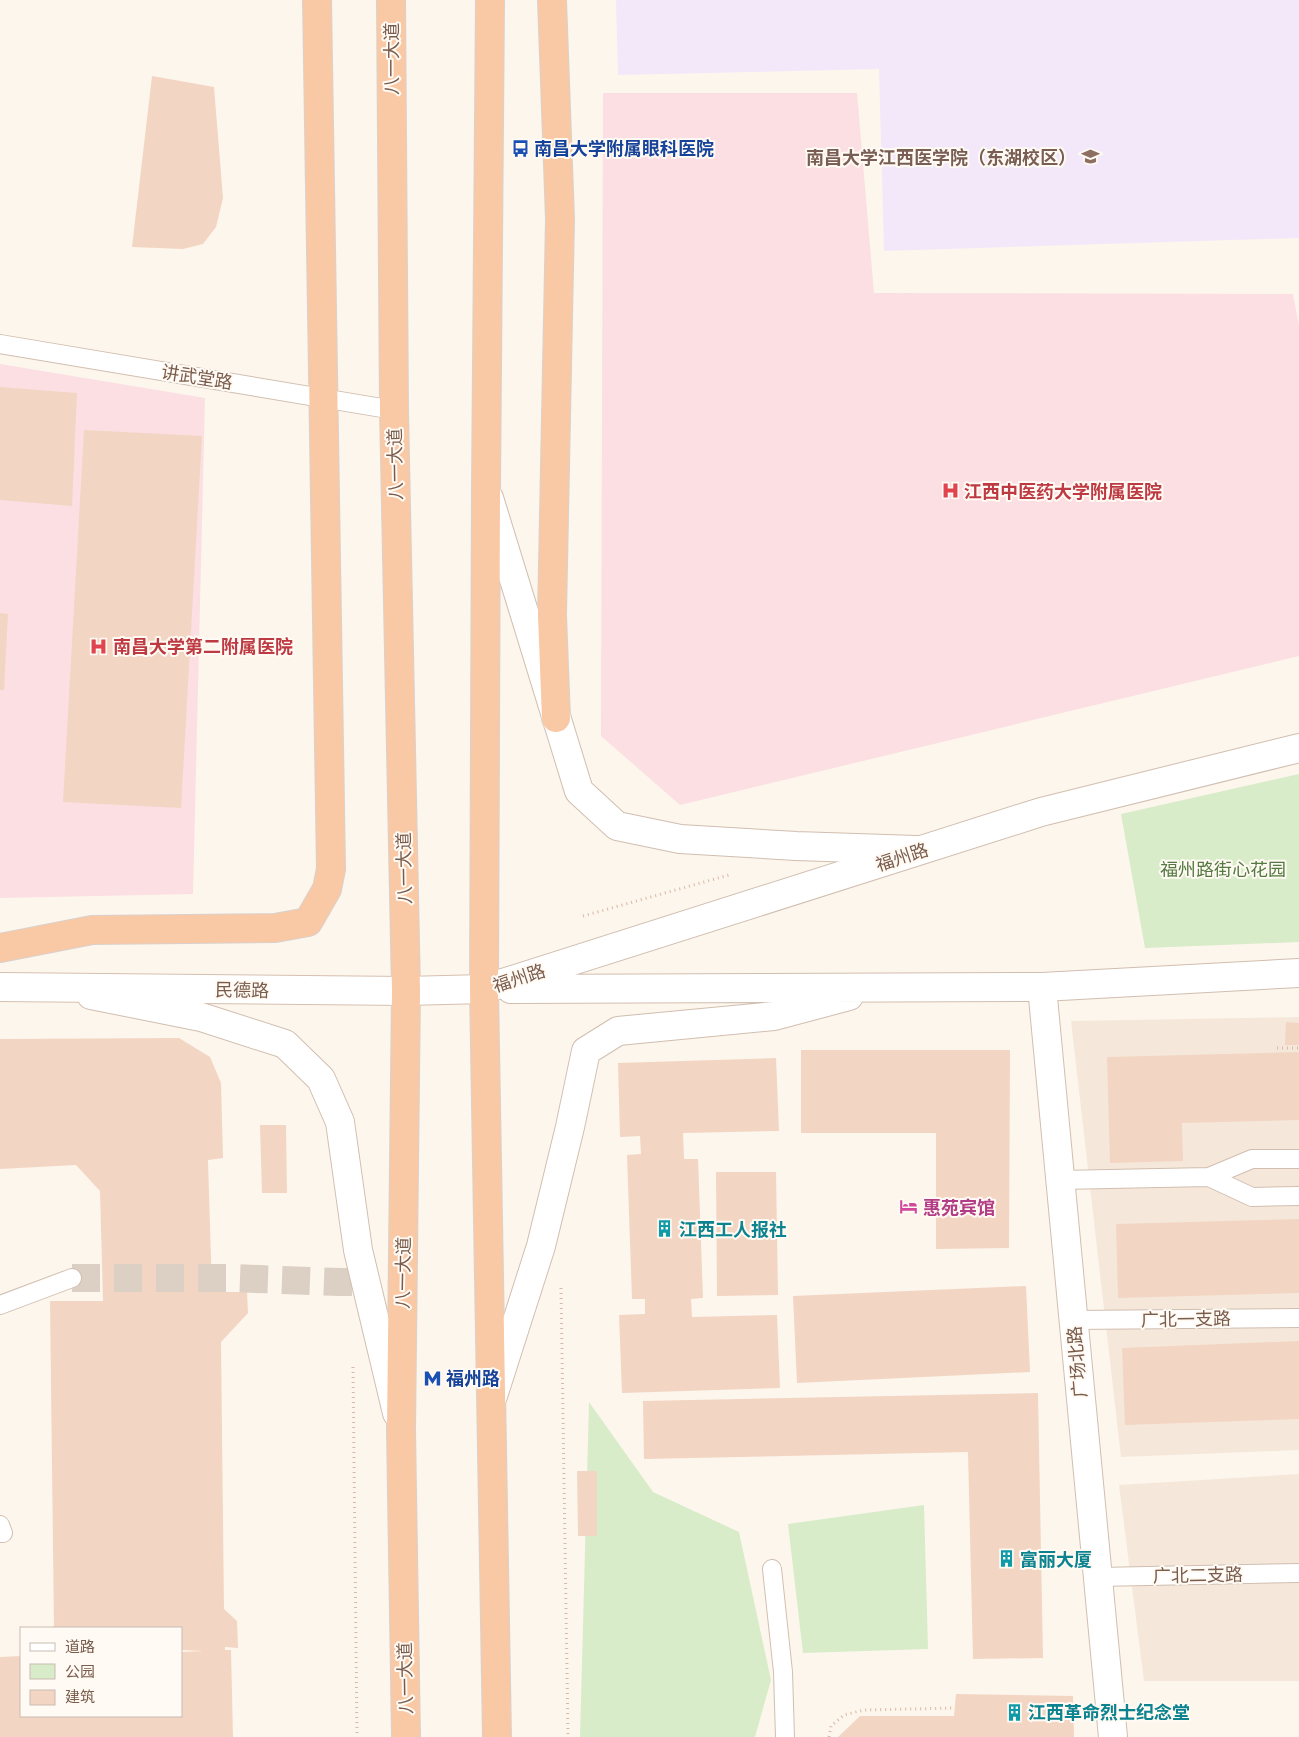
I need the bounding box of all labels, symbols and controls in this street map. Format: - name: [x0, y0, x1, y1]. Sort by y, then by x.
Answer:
- street label: 八一大道: [381, 23, 402, 95]
- bus stop icon: 南昌大学附属眼科医院: [510, 138, 530, 158]
- place label: 南昌大学附属眼科医院: [534, 138, 714, 159]
- place label: 南昌大学江西医学院（东湖校区）: [806, 147, 1076, 168]
- school or university icon: 南昌大学江西医学院（东湖校区）: [1080, 147, 1100, 167]
- street label: 讲武堂路: [160, 361, 234, 393]
- street label: 八一大道: [384, 428, 406, 500]
- hospital icon: 江西中医药大学附属医院: [940, 481, 960, 501]
- place label: 江西中医药大学附属医院: [964, 481, 1162, 502]
- hospital icon: 南昌大学第二附属医院: [89, 636, 109, 656]
- place label: 南昌大学第二附属医院: [113, 636, 293, 657]
- street label: 八一大道: [393, 832, 415, 904]
- street label: 福州路: [873, 839, 931, 875]
- park label: 福州路街心花园: [1160, 859, 1286, 880]
- street label: 福州路: [490, 960, 548, 996]
- street label: 民德路: [215, 979, 269, 1001]
- hotel icon: 惠苑宾馆: [899, 1197, 919, 1217]
- place label: 惠苑宾馆: [923, 1197, 995, 1218]
- building icon: 江西工人报社: [655, 1219, 675, 1239]
- place label: 江西工人报社: [679, 1219, 787, 1240]
- street label: 八一大道: [392, 1237, 414, 1309]
- street label: 广北一支路: [1141, 1308, 1231, 1330]
- street label: 广场北路: [1063, 1325, 1091, 1399]
- metro station icon: 福州路: [422, 1368, 442, 1388]
- place label: 福州路: [446, 1368, 500, 1389]
- building icon: 富丽大厦: [996, 1549, 1016, 1569]
- place label: 富丽大厦: [1020, 1549, 1092, 1570]
- street label: 广北二支路: [1153, 1564, 1243, 1586]
- legend: [20, 1627, 182, 1717]
- text: 道路: [65, 1638, 95, 1655]
- street label: 八一大道: [394, 1642, 416, 1714]
- text: 公园: [65, 1663, 95, 1680]
- text: 建筑: [65, 1688, 95, 1705]
- building icon: 江西革命烈士纪念堂: [1004, 1702, 1024, 1722]
- place label: 江西革命烈士纪念堂: [1028, 1702, 1190, 1723]

